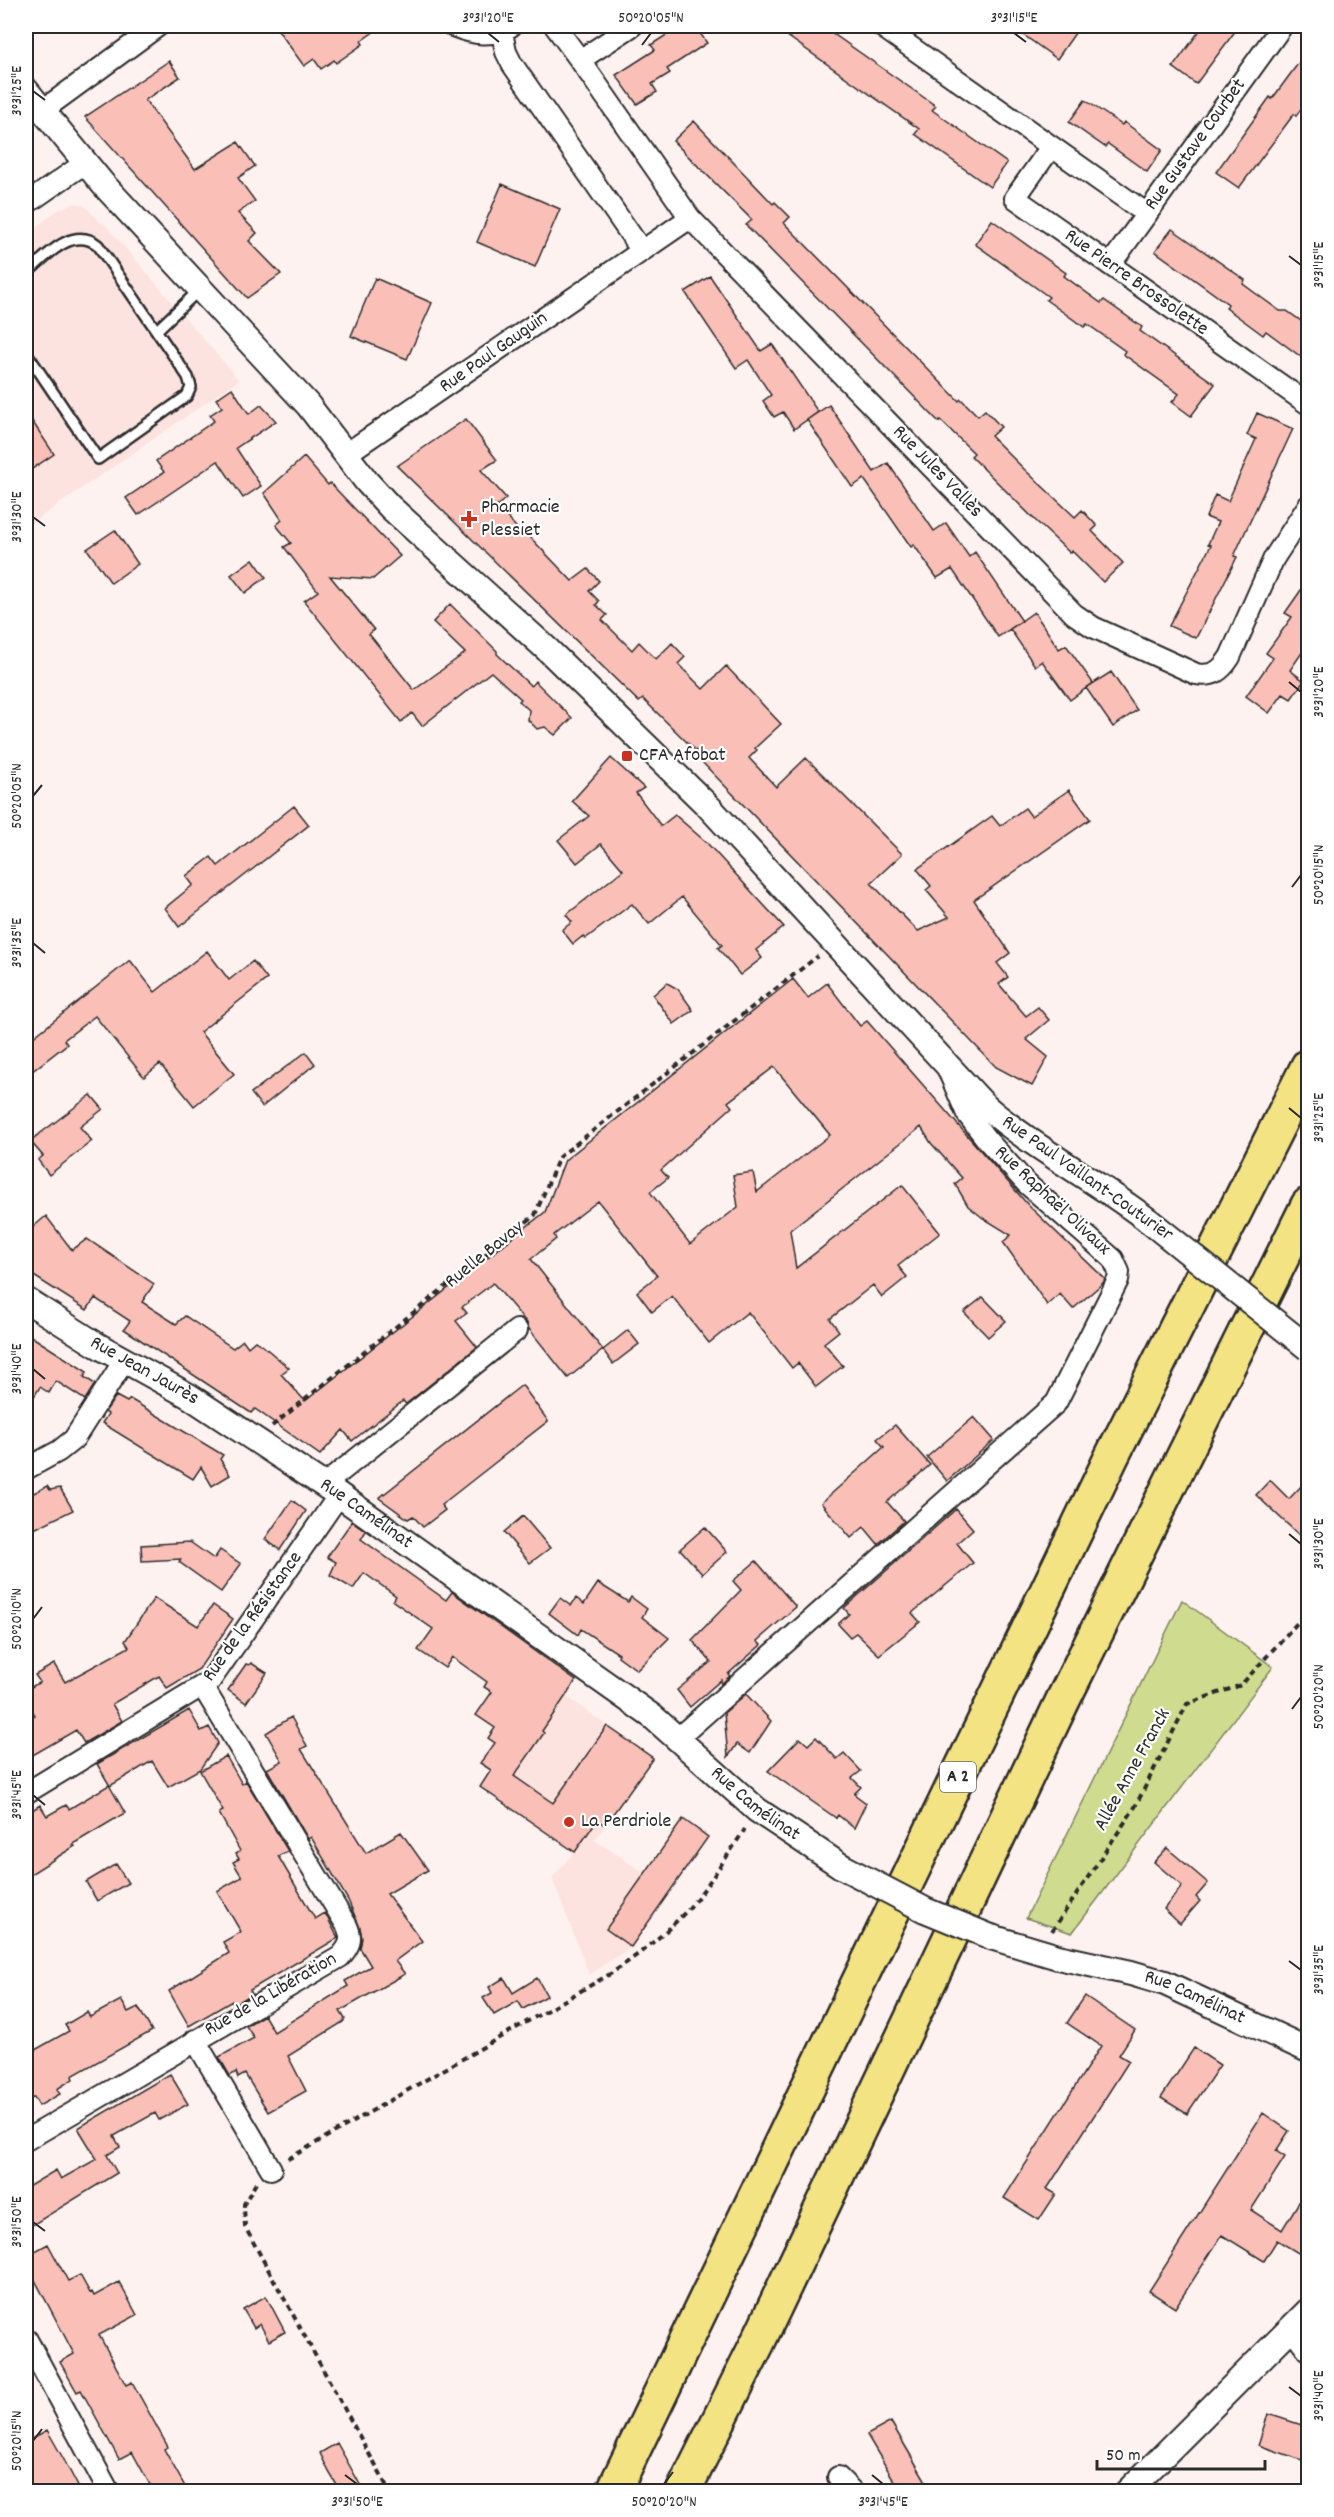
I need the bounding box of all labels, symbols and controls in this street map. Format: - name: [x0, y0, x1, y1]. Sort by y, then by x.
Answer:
- text: 3°31'20"E: [462, 8, 514, 30]
- text: 50°20'05"N: [618, 8, 684, 30]
- text: 3°31'15"E: [991, 8, 1038, 30]
- text: 3°31'25"E: [7, 66, 29, 116]
- street label: Rue Gustave Courbet: [1139, 73, 1253, 217]
- street label: Rue Pierre Brossolette: [1058, 223, 1214, 343]
- text: 3°31'15"E: [1309, 241, 1331, 288]
- street label: Rue Paul Gauguin: [434, 305, 554, 401]
- street label: Rue Jules Vallès: [885, 419, 989, 525]
- text: 3°31'30"E: [7, 491, 29, 543]
- place label: Pharmacie Plessiet: [481, 494, 560, 545]
- marker: Pharmacie Plessiet: [462, 512, 476, 526]
- text: 3°31'20"E: [1309, 666, 1331, 718]
- place label: CFA Afobat: [639, 742, 726, 770]
- marker: CFA Afobat: [620, 749, 634, 763]
- text: 50°20'05"N: [7, 763, 29, 829]
- text: 50°20'15"N: [1309, 845, 1331, 905]
- text: 3°31'35"E: [7, 918, 29, 968]
- text: 3°31'25"E: [1309, 1093, 1331, 1143]
- street label: Rue Paul Vaillant-Couturier: [995, 1109, 1179, 1249]
- street label: Rue Raphaël Olivaux: [988, 1140, 1117, 1263]
- street label: Ruelle Bavay: [439, 1214, 531, 1296]
- street label: Rue Jean Jaurès: [84, 1330, 204, 1413]
- text: 3°31'40"E: [7, 1343, 29, 1394]
- street label: Rue Camélinat: [314, 1472, 418, 1557]
- text: 3°31'30"E: [1309, 1518, 1331, 1570]
- street label: Rue de la Résistance: [196, 1546, 310, 1688]
- text: 50°20'10"N: [7, 1588, 29, 1650]
- text: 50°20'20"N: [1309, 1664, 1331, 1730]
- street label: Allée Anne Franck: [1088, 1704, 1178, 1836]
- street label: Rue Camélinat: [704, 1760, 805, 1849]
- road number: A 2: [940, 1762, 976, 1792]
- text: 3°31'45"E: [7, 1770, 29, 1820]
- place label: La Perdriole: [581, 1808, 672, 1836]
- marker: La Perdriole: [562, 1815, 576, 1829]
- text: 3°31'35"E: [1309, 1945, 1331, 1995]
- street label: Rue de la Libération: [200, 1946, 342, 2044]
- street label: Rue Camélinat: [1141, 1964, 1250, 2033]
- text: 3°31'50"E: [7, 2196, 29, 2248]
- text: 3°31'40"E: [1309, 2370, 1331, 2421]
- text: 50°20'15"N: [7, 2411, 29, 2471]
- scale bar: [1097, 2433, 1265, 2471]
- text: 50 m: [1106, 2444, 1141, 2469]
- text: 3°31'50"E: [331, 2492, 383, 2514]
- text: 50°20'20"N: [631, 2492, 697, 2514]
- text: 3°31'45"E: [858, 2492, 908, 2514]

